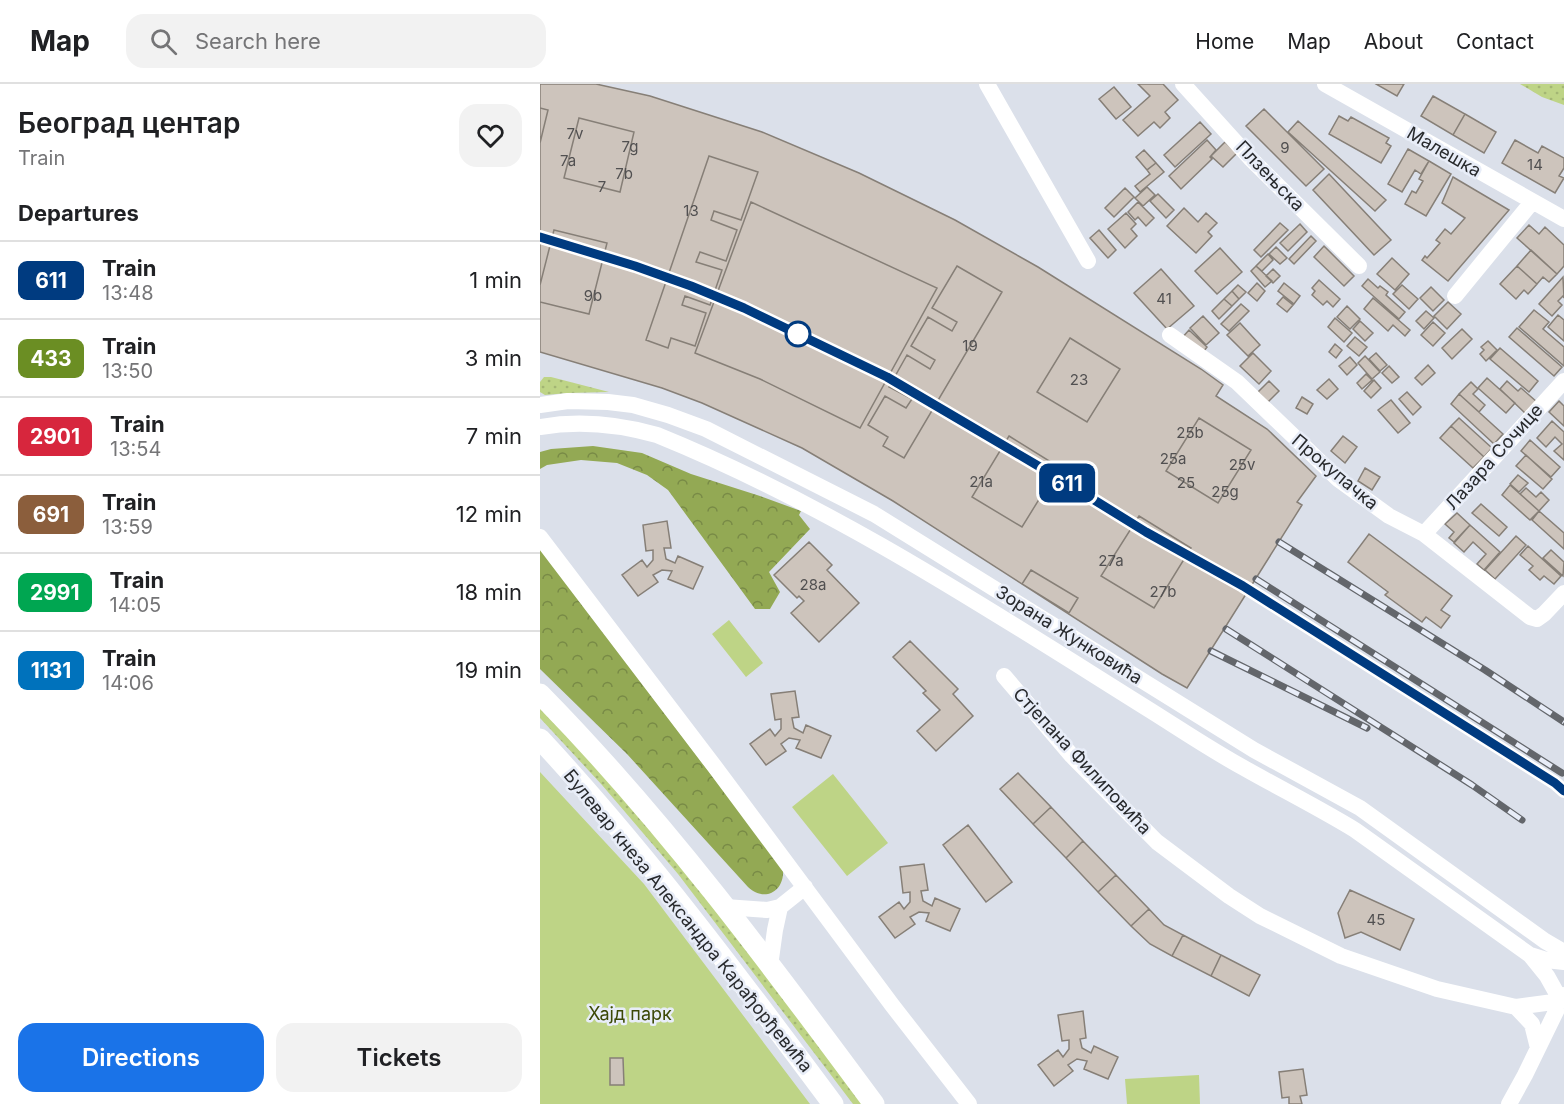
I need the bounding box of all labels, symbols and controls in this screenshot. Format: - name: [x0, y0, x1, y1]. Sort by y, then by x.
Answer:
- search box: [126, 14, 546, 68]
- text: Map: [30, 24, 90, 58]
- icon: search: [147, 25, 180, 58]
- text: Search here: [195, 28, 321, 54]
- text: Home: [1195, 29, 1254, 54]
- text: Map: [1287, 29, 1331, 54]
- text: About: [1364, 29, 1423, 54]
- text: Contact: [1456, 29, 1534, 54]
- button: heart: [459, 104, 522, 167]
- text: Београд центар: [18, 106, 240, 140]
- street label: Малешка: [1404, 122, 1485, 181]
- house number: 7v: [567, 124, 584, 143]
- street label: Плзењска: [1232, 136, 1309, 215]
- house number: 7g: [622, 137, 638, 156]
- house number: 9: [1280, 138, 1290, 157]
- text: Train: [18, 146, 65, 170]
- house number: 7a: [560, 151, 576, 170]
- house number: 14: [1527, 155, 1543, 174]
- house number: 7b: [615, 164, 633, 183]
- house number: 7: [598, 177, 606, 196]
- text: Departures: [18, 200, 139, 226]
- house number: 13: [683, 201, 699, 220]
- text: Train: [102, 255, 157, 281]
- text: 1 min: [469, 267, 522, 293]
- text: 611: [35, 268, 67, 293]
- text: 13:48: [102, 281, 154, 305]
- house number: 9b: [584, 286, 602, 305]
- house number: 41: [1156, 289, 1172, 308]
- unlabelled marker: [785, 321, 811, 347]
- text: Train: [102, 333, 157, 359]
- house number: 19: [962, 336, 978, 355]
- text: 3 min: [465, 345, 522, 371]
- text: 433: [30, 346, 72, 371]
- text: 13:50: [102, 359, 153, 383]
- house number: 23: [1070, 370, 1088, 389]
- street label: Лазара Сочице: [1441, 399, 1547, 514]
- text: Train: [110, 411, 165, 437]
- text: 7 min: [466, 423, 522, 449]
- house number: 25b: [1176, 423, 1204, 442]
- text: 2901: [30, 424, 80, 449]
- street label: Прокупачка: [1288, 430, 1383, 514]
- text: 13:54: [110, 437, 161, 461]
- house number: 25a: [1160, 449, 1186, 468]
- house number: 25v: [1229, 455, 1256, 474]
- line badge: 611: [1032, 464, 1102, 502]
- text: 611: [1051, 471, 1083, 496]
- house number: 21a: [969, 472, 993, 491]
- house number: 25: [1177, 473, 1195, 492]
- house number: 25g: [1211, 482, 1239, 501]
- text: Train: [102, 489, 157, 515]
- text: 12 min: [456, 501, 522, 527]
- text: 691: [33, 502, 69, 527]
- text: 13:59: [102, 515, 153, 539]
- house number: 27a: [1098, 551, 1124, 570]
- text: Train: [110, 567, 164, 593]
- house number: 28a: [800, 575, 826, 594]
- text: 18 min: [456, 579, 522, 605]
- text: 2991: [30, 580, 80, 605]
- street label: Зорана Жунковића: [992, 581, 1146, 688]
- house number: 27b: [1150, 582, 1176, 601]
- text: 14:05: [110, 593, 161, 617]
- text: Train: [102, 645, 157, 671]
- text: 19 min: [456, 657, 522, 683]
- text: 1131: [31, 658, 71, 683]
- text: 14:06: [102, 671, 154, 695]
- street label: Стјепана Филиповића: [1009, 683, 1156, 838]
- street label: Булевар кнеза Александра Карађорђевића: [560, 765, 817, 1076]
- house number: 45: [1367, 910, 1385, 929]
- park label: Хајд парк: [588, 1003, 672, 1024]
- button: Directions: [18, 1023, 264, 1092]
- button: Tickets: [276, 1023, 522, 1092]

